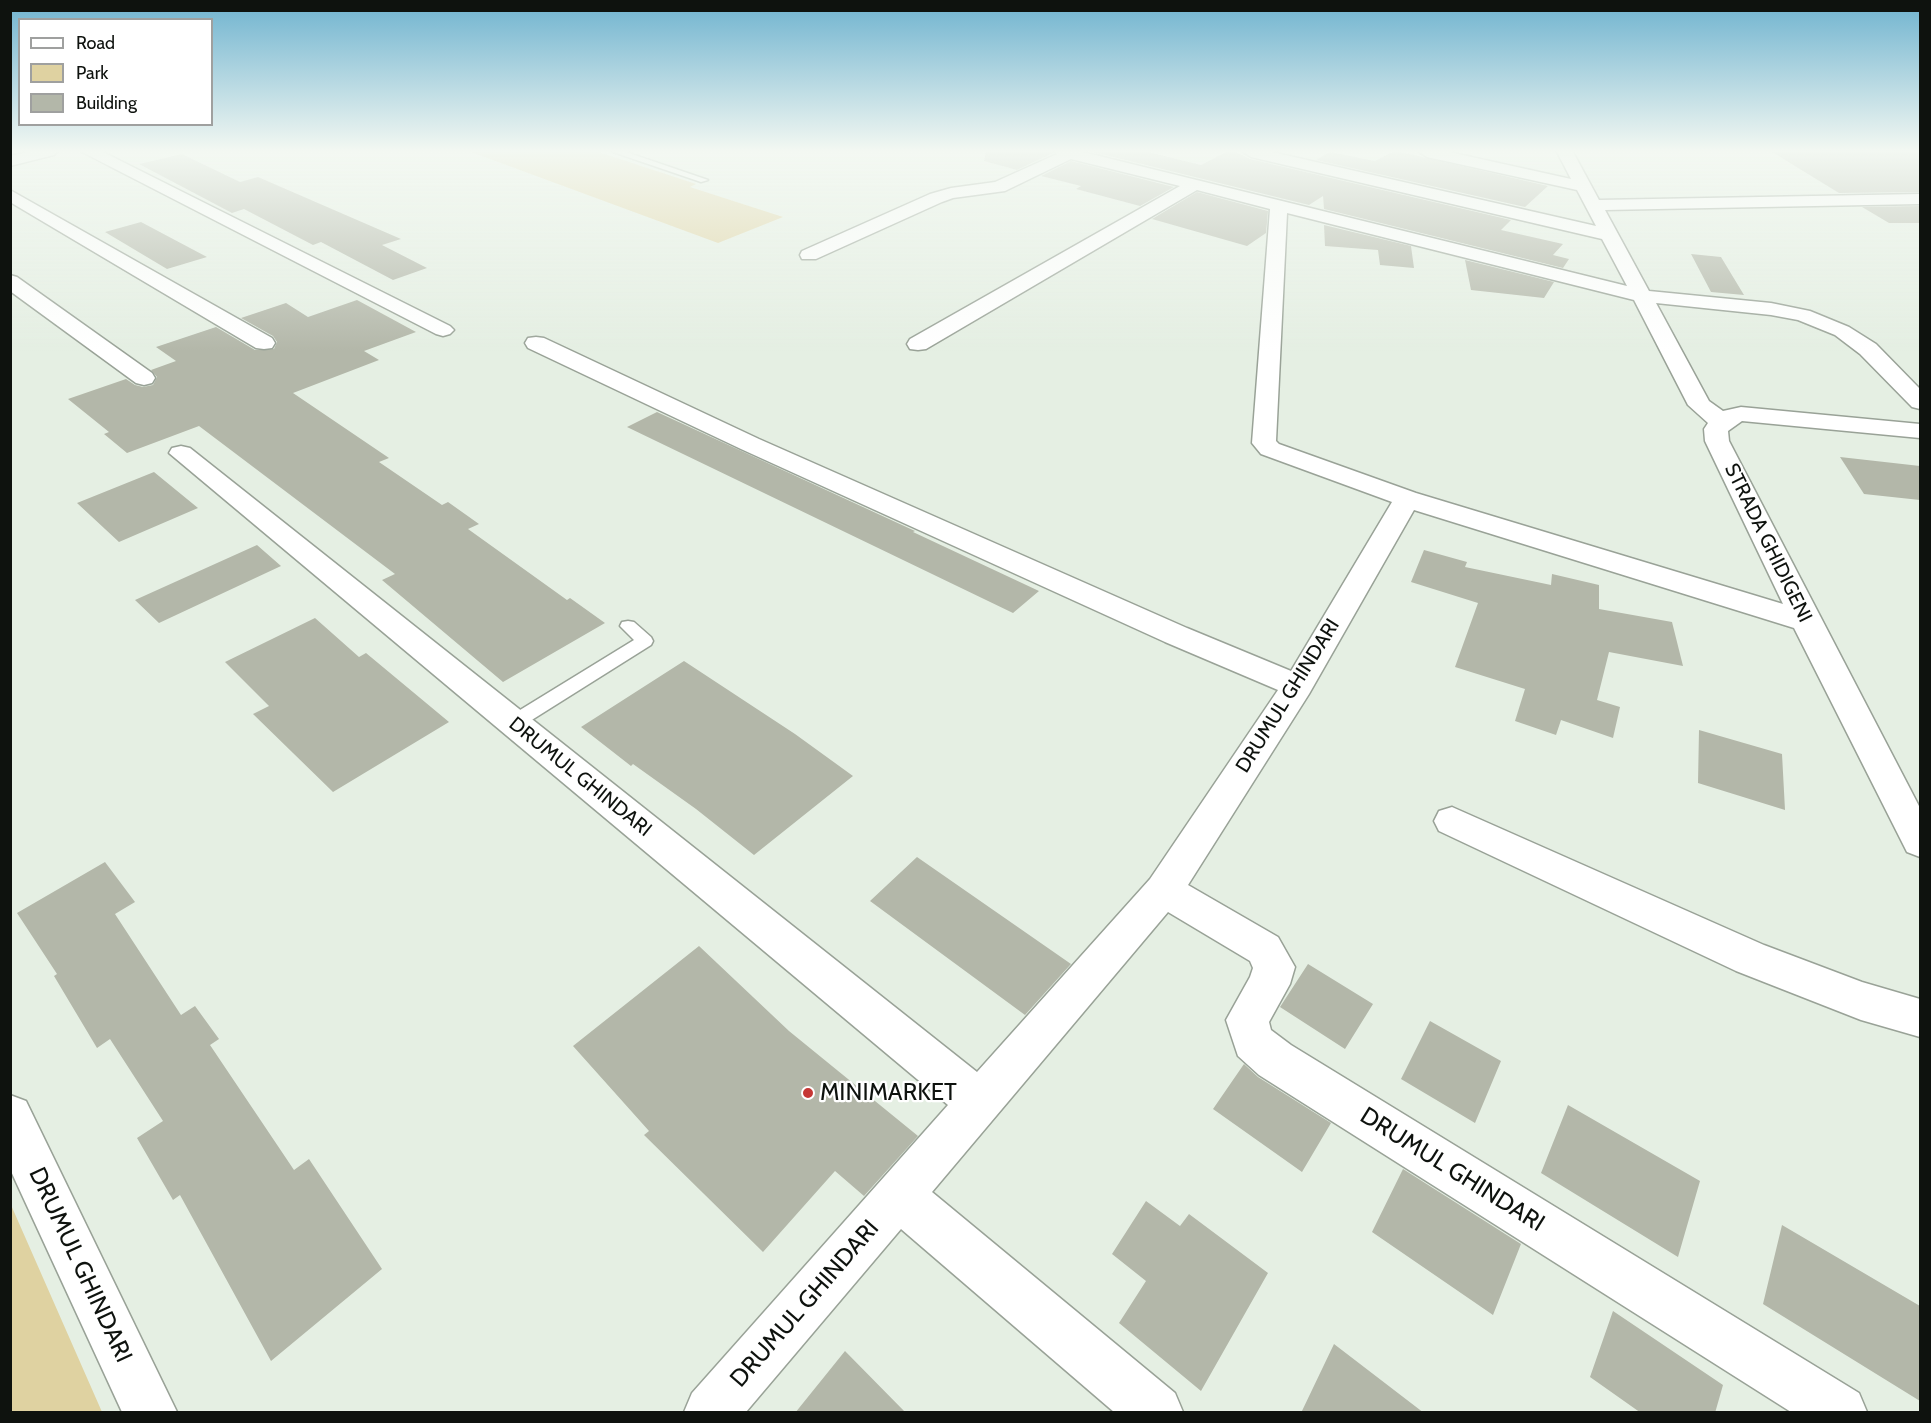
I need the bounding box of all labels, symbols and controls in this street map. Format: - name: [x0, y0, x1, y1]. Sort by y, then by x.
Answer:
- legend: [18, 18, 213, 126]
- text: Road: [76, 32, 115, 54]
- text: Park: [76, 62, 108, 84]
- text: Building: [76, 92, 137, 114]
- street label: STRADA GHIDIGENI: [1719, 460, 1817, 626]
- street label: DRUMUL GHINDARI: [1231, 615, 1345, 777]
- street label: DRUMUL GHINDARI: [504, 712, 656, 842]
- place label: MINIMARKET: [820, 1079, 957, 1107]
- marker: MINIMARKET: [801, 1086, 815, 1100]
- street label: DRUMUL GHINDARI: [1355, 1102, 1549, 1238]
- street label: DRUMUL GHINDARI: [22, 1163, 138, 1367]
- street label: DRUMUL GHINDARI: [725, 1215, 885, 1393]

